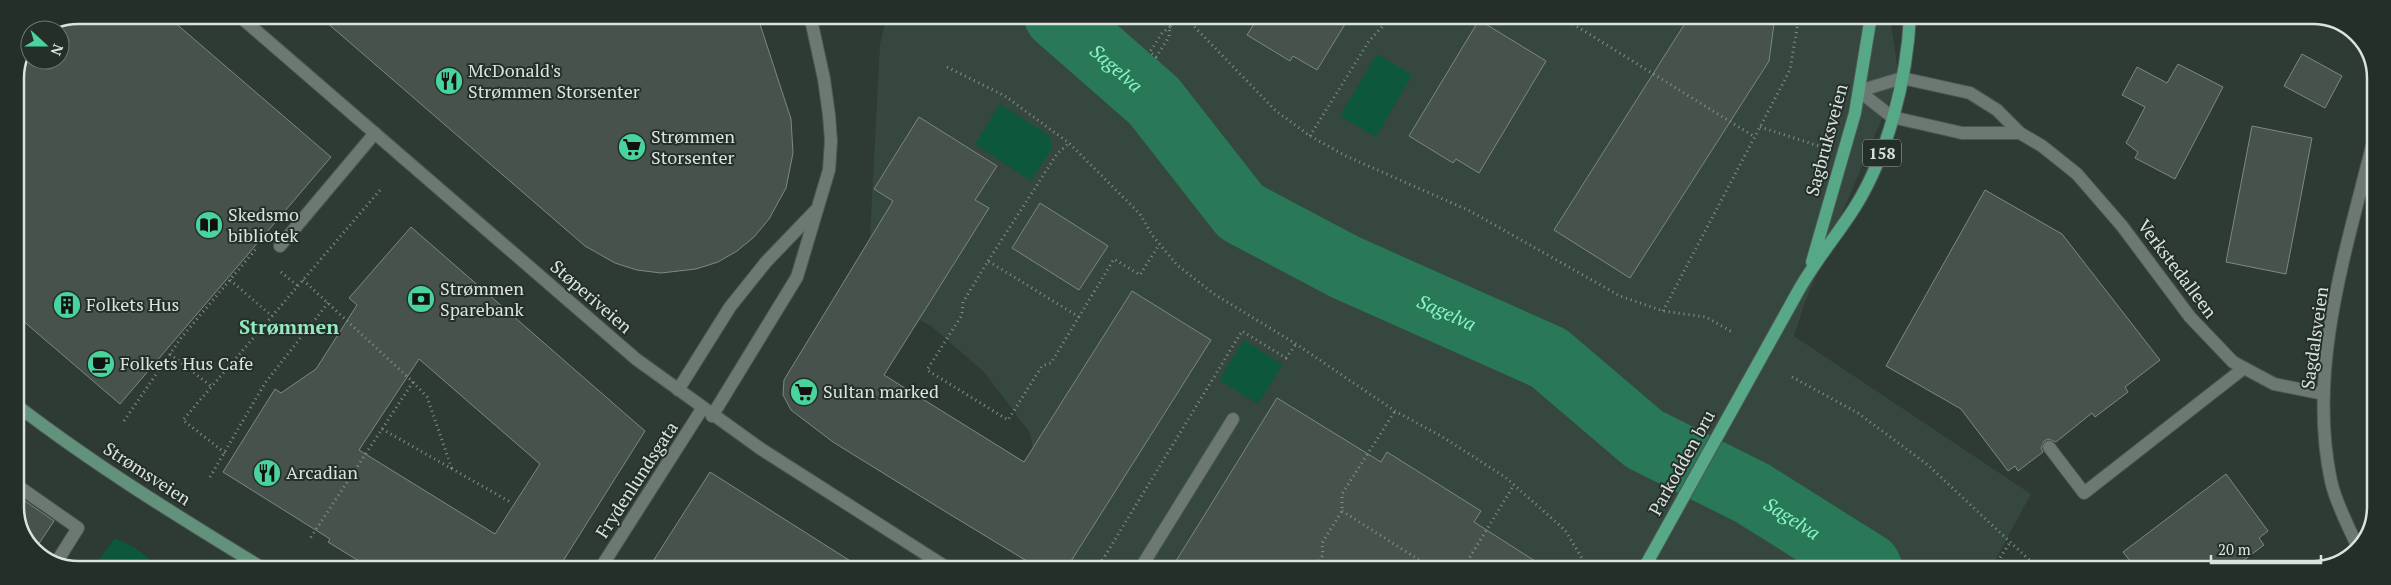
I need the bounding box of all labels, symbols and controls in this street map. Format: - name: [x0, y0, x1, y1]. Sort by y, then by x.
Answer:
- north arrow: [20, 20, 70, 70]
- water label: Sagelva: [1085, 38, 1148, 97]
- text: N: [47, 41, 68, 59]
- place label: McDonald's Strømmen Storsenter: [468, 58, 640, 103]
- restaurant icon: McDonald's Strømmen Storsenter: [434, 66, 464, 96]
- street label: Sagbruksveien: [1800, 81, 1853, 199]
- place label: Strømmen Storsenter: [651, 124, 735, 169]
- supermarket icon: Strømmen Storsenter: [617, 132, 647, 162]
- road number: 158: [1863, 140, 1901, 167]
- place label: Skedsmo bibliotek: [228, 202, 299, 247]
- library icon: Skedsmo bibliotek: [194, 210, 224, 240]
- street label: Verkstedalleen: [2133, 214, 2223, 323]
- street label: Støperiveien: [546, 254, 638, 339]
- place label: Strømmen Sparebank: [440, 276, 524, 321]
- bank icon: Strømmen Sparebank: [406, 284, 436, 314]
- street label: Sagdalsveien: [2295, 285, 2333, 391]
- water label: Sagelva: [1414, 288, 1480, 336]
- building icon: Folkets Hus: [52, 290, 82, 320]
- place label: Folkets Hus: [86, 292, 179, 316]
- district label: Strømmen: [239, 313, 339, 340]
- cafe icon: Folkets Hus Cafe: [86, 349, 116, 379]
- place label: Folkets Hus Cafe: [120, 351, 253, 375]
- supermarket icon: Sultan marked: [789, 377, 819, 407]
- place label: Sultan marked: [823, 379, 939, 403]
- street label: Parkodden bru: [1642, 406, 1720, 519]
- street label: Frydenlundsgata: [590, 417, 683, 542]
- street label: Strømsveien: [99, 436, 196, 510]
- restaurant icon: Arcadian: [252, 458, 282, 488]
- place label: Arcadian: [286, 460, 358, 484]
- water label: Sagelva: [1760, 491, 1825, 545]
- scale bar: [2211, 532, 2321, 564]
- text: 20 m: [2218, 539, 2251, 559]

